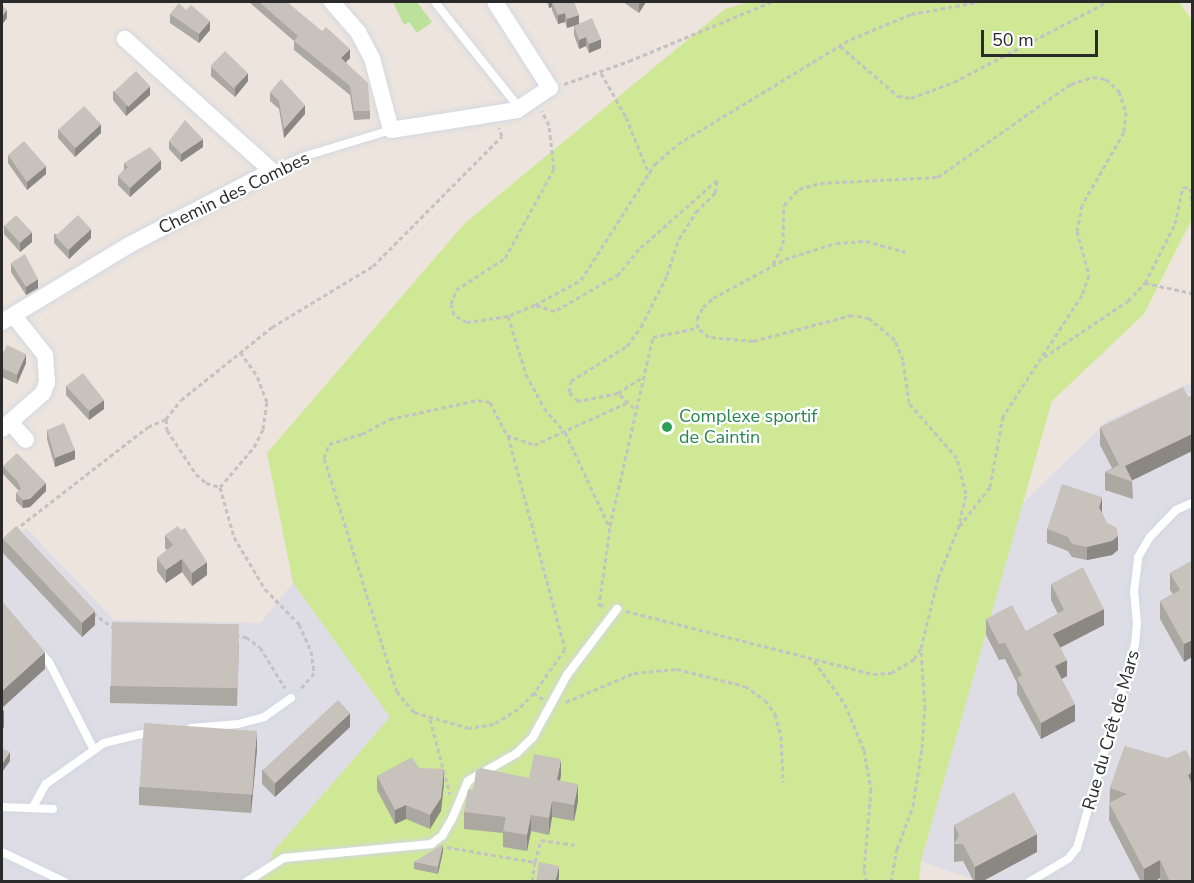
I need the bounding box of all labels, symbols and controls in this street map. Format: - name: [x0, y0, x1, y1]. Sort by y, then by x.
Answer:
- scale bar: [984, 18, 1101, 56]
- text: 50 m: [992, 28, 1034, 52]
- street label: Chemin des Combes: [155, 147, 313, 239]
- place label: Complexe sportif de Caintin: [679, 406, 817, 448]
- marker: Complexe sportif de Caintin: [660, 420, 674, 434]
- street label: Rue du Crêt de Mars: [1078, 648, 1144, 812]

